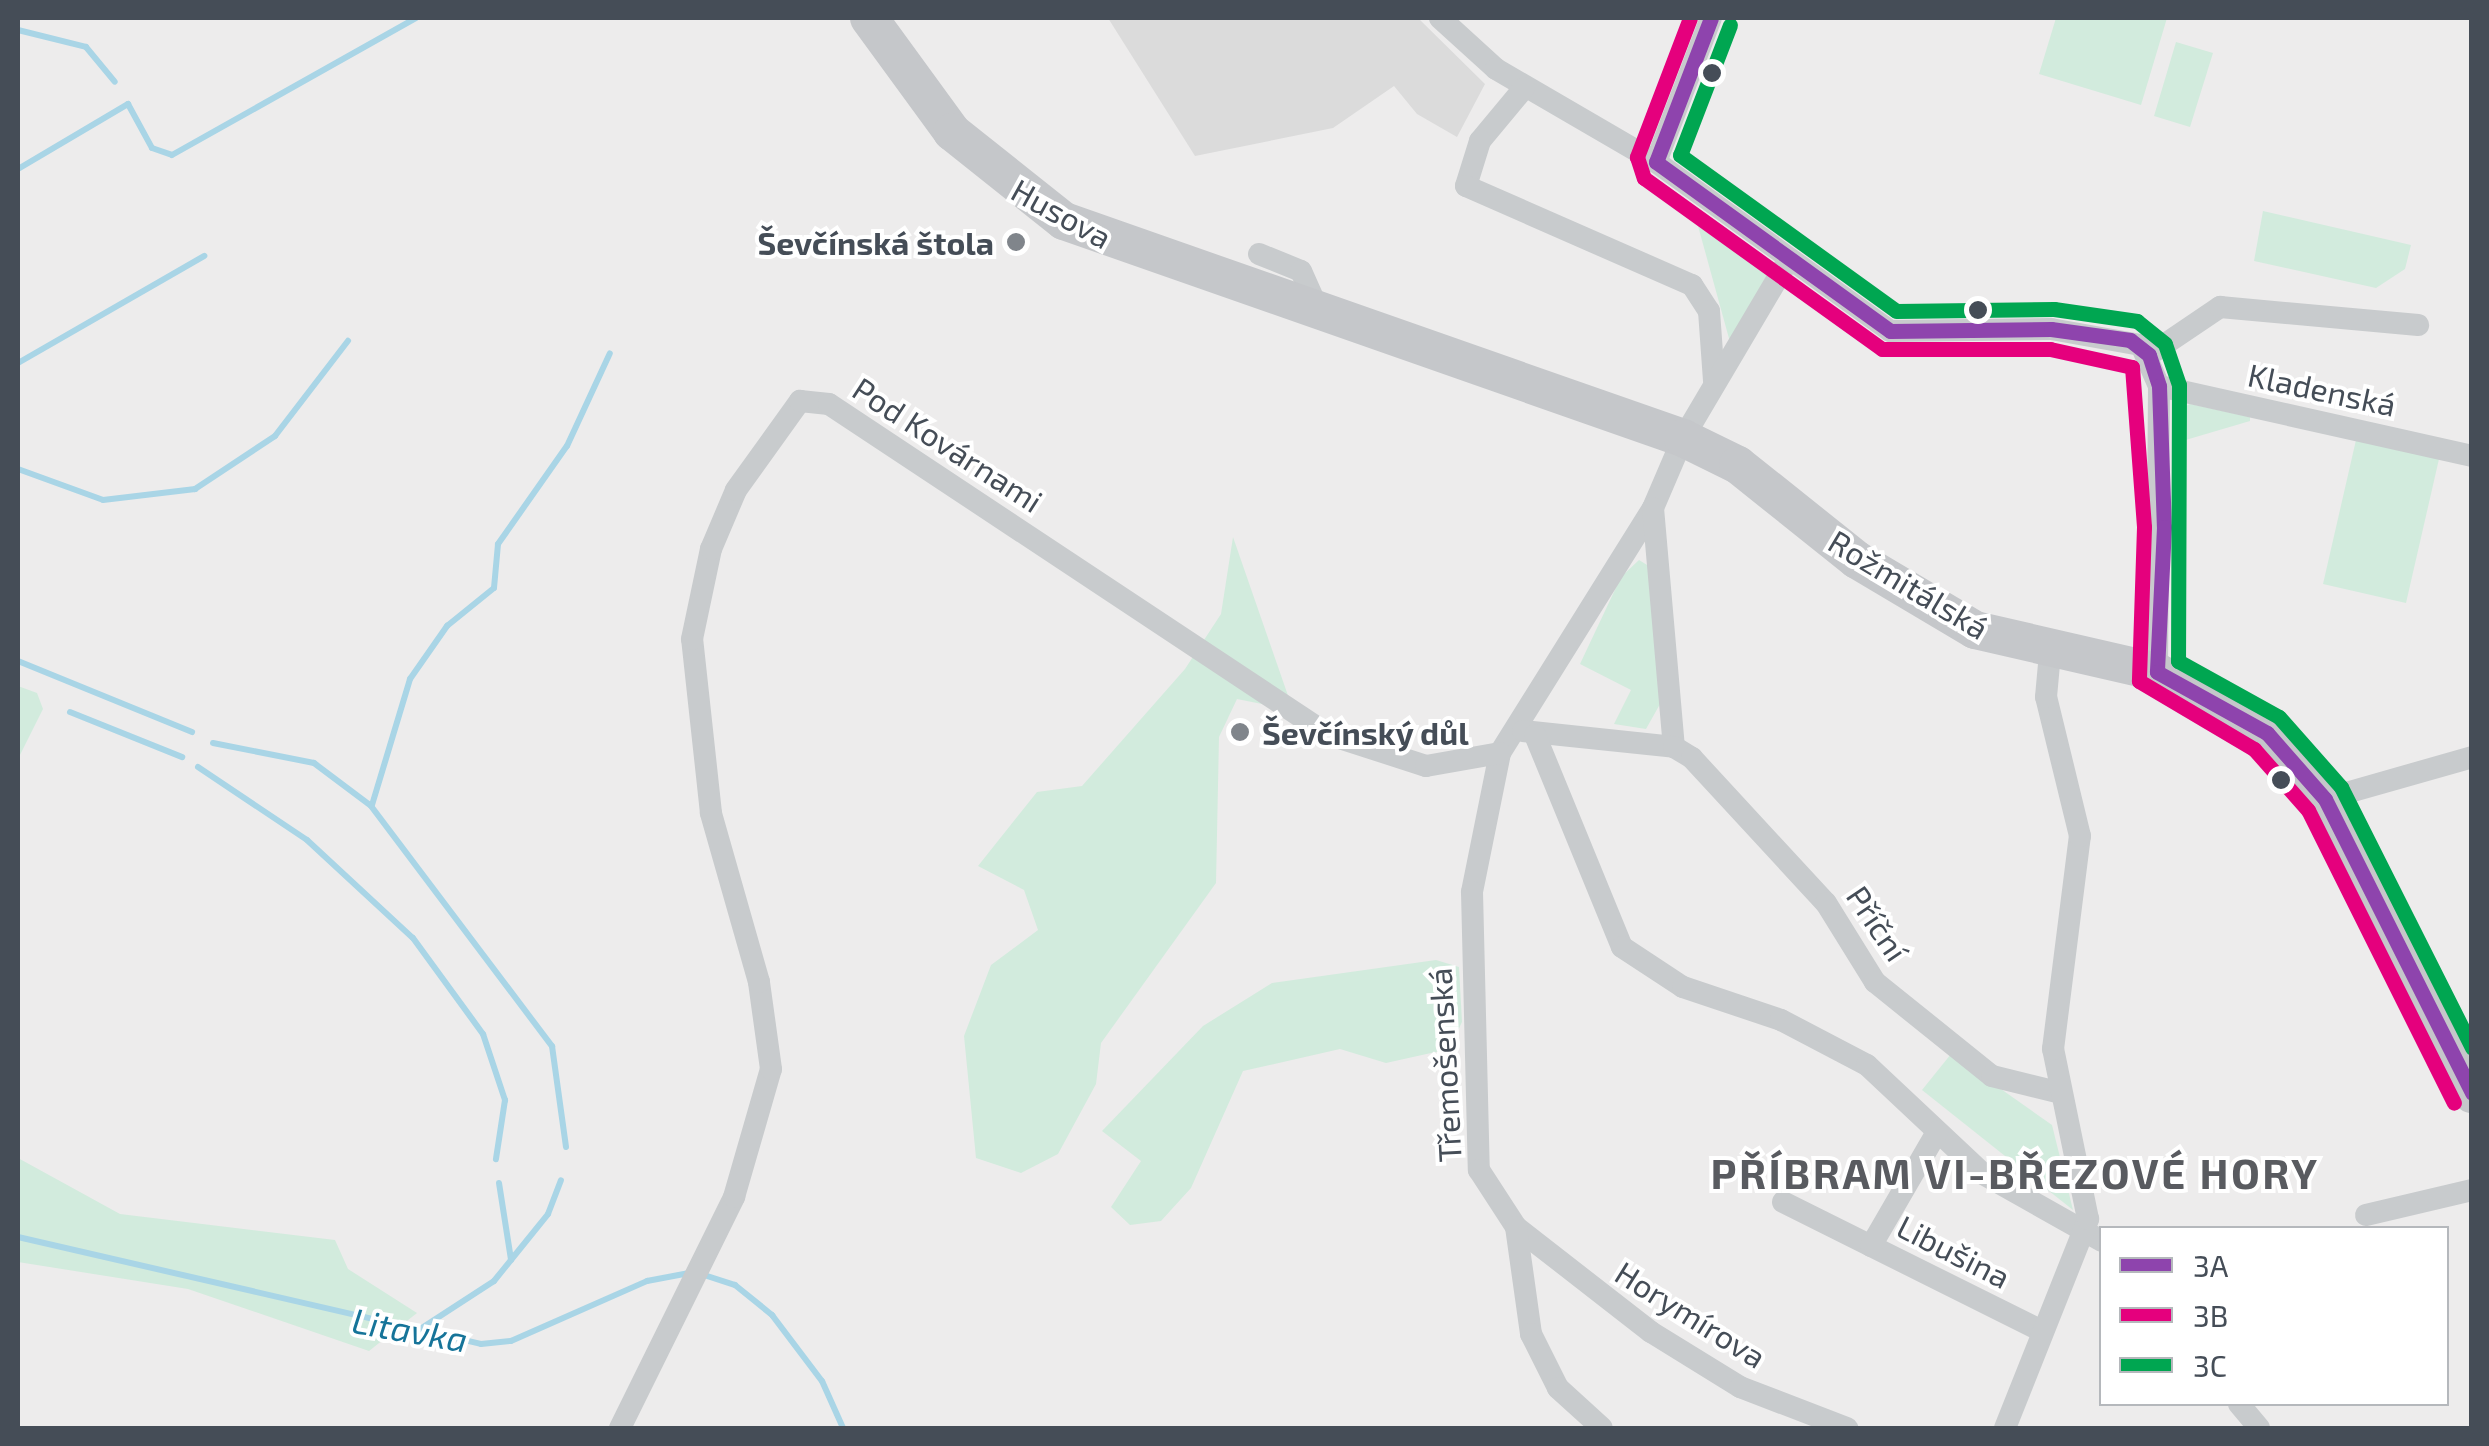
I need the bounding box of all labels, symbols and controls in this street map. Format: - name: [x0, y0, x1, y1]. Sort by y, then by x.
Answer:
- unlabelled marker: [1702, 63, 1722, 83]
- street label: Husova: [1005, 170, 1119, 256]
- place label: Ševčínská štola: [757, 223, 994, 261]
- marker: Ševčínská štola: [1003, 229, 1029, 255]
- unlabelled marker: [1968, 300, 1988, 320]
- street label: Kladenská: [2245, 355, 2399, 423]
- street label: Pod Kovárnami: [846, 368, 1050, 520]
- street label: Rožmitálská: [1822, 521, 1996, 647]
- place label: Ševčínský důl: [1262, 713, 1469, 751]
- marker: Ševčínský důl: [1227, 719, 1253, 745]
- unlabelled marker: [2271, 770, 2291, 790]
- street label: Příční: [1839, 878, 1917, 968]
- street label: Třemošenská: [1420, 967, 1468, 1163]
- district label: PŘÍBRAM VI-BŘEZOVÉ HORY: [1710, 1147, 2320, 1197]
- street label: Libušina: [1891, 1206, 2017, 1296]
- legend: [2099, 1226, 2449, 1406]
- text: 3A: [2193, 1247, 2228, 1283]
- street label: Horymírova: [1609, 1253, 1773, 1375]
- text: 3B: [2193, 1297, 2228, 1333]
- water label: Litavka: [349, 1298, 471, 1360]
- text: 3C: [2193, 1347, 2227, 1383]

